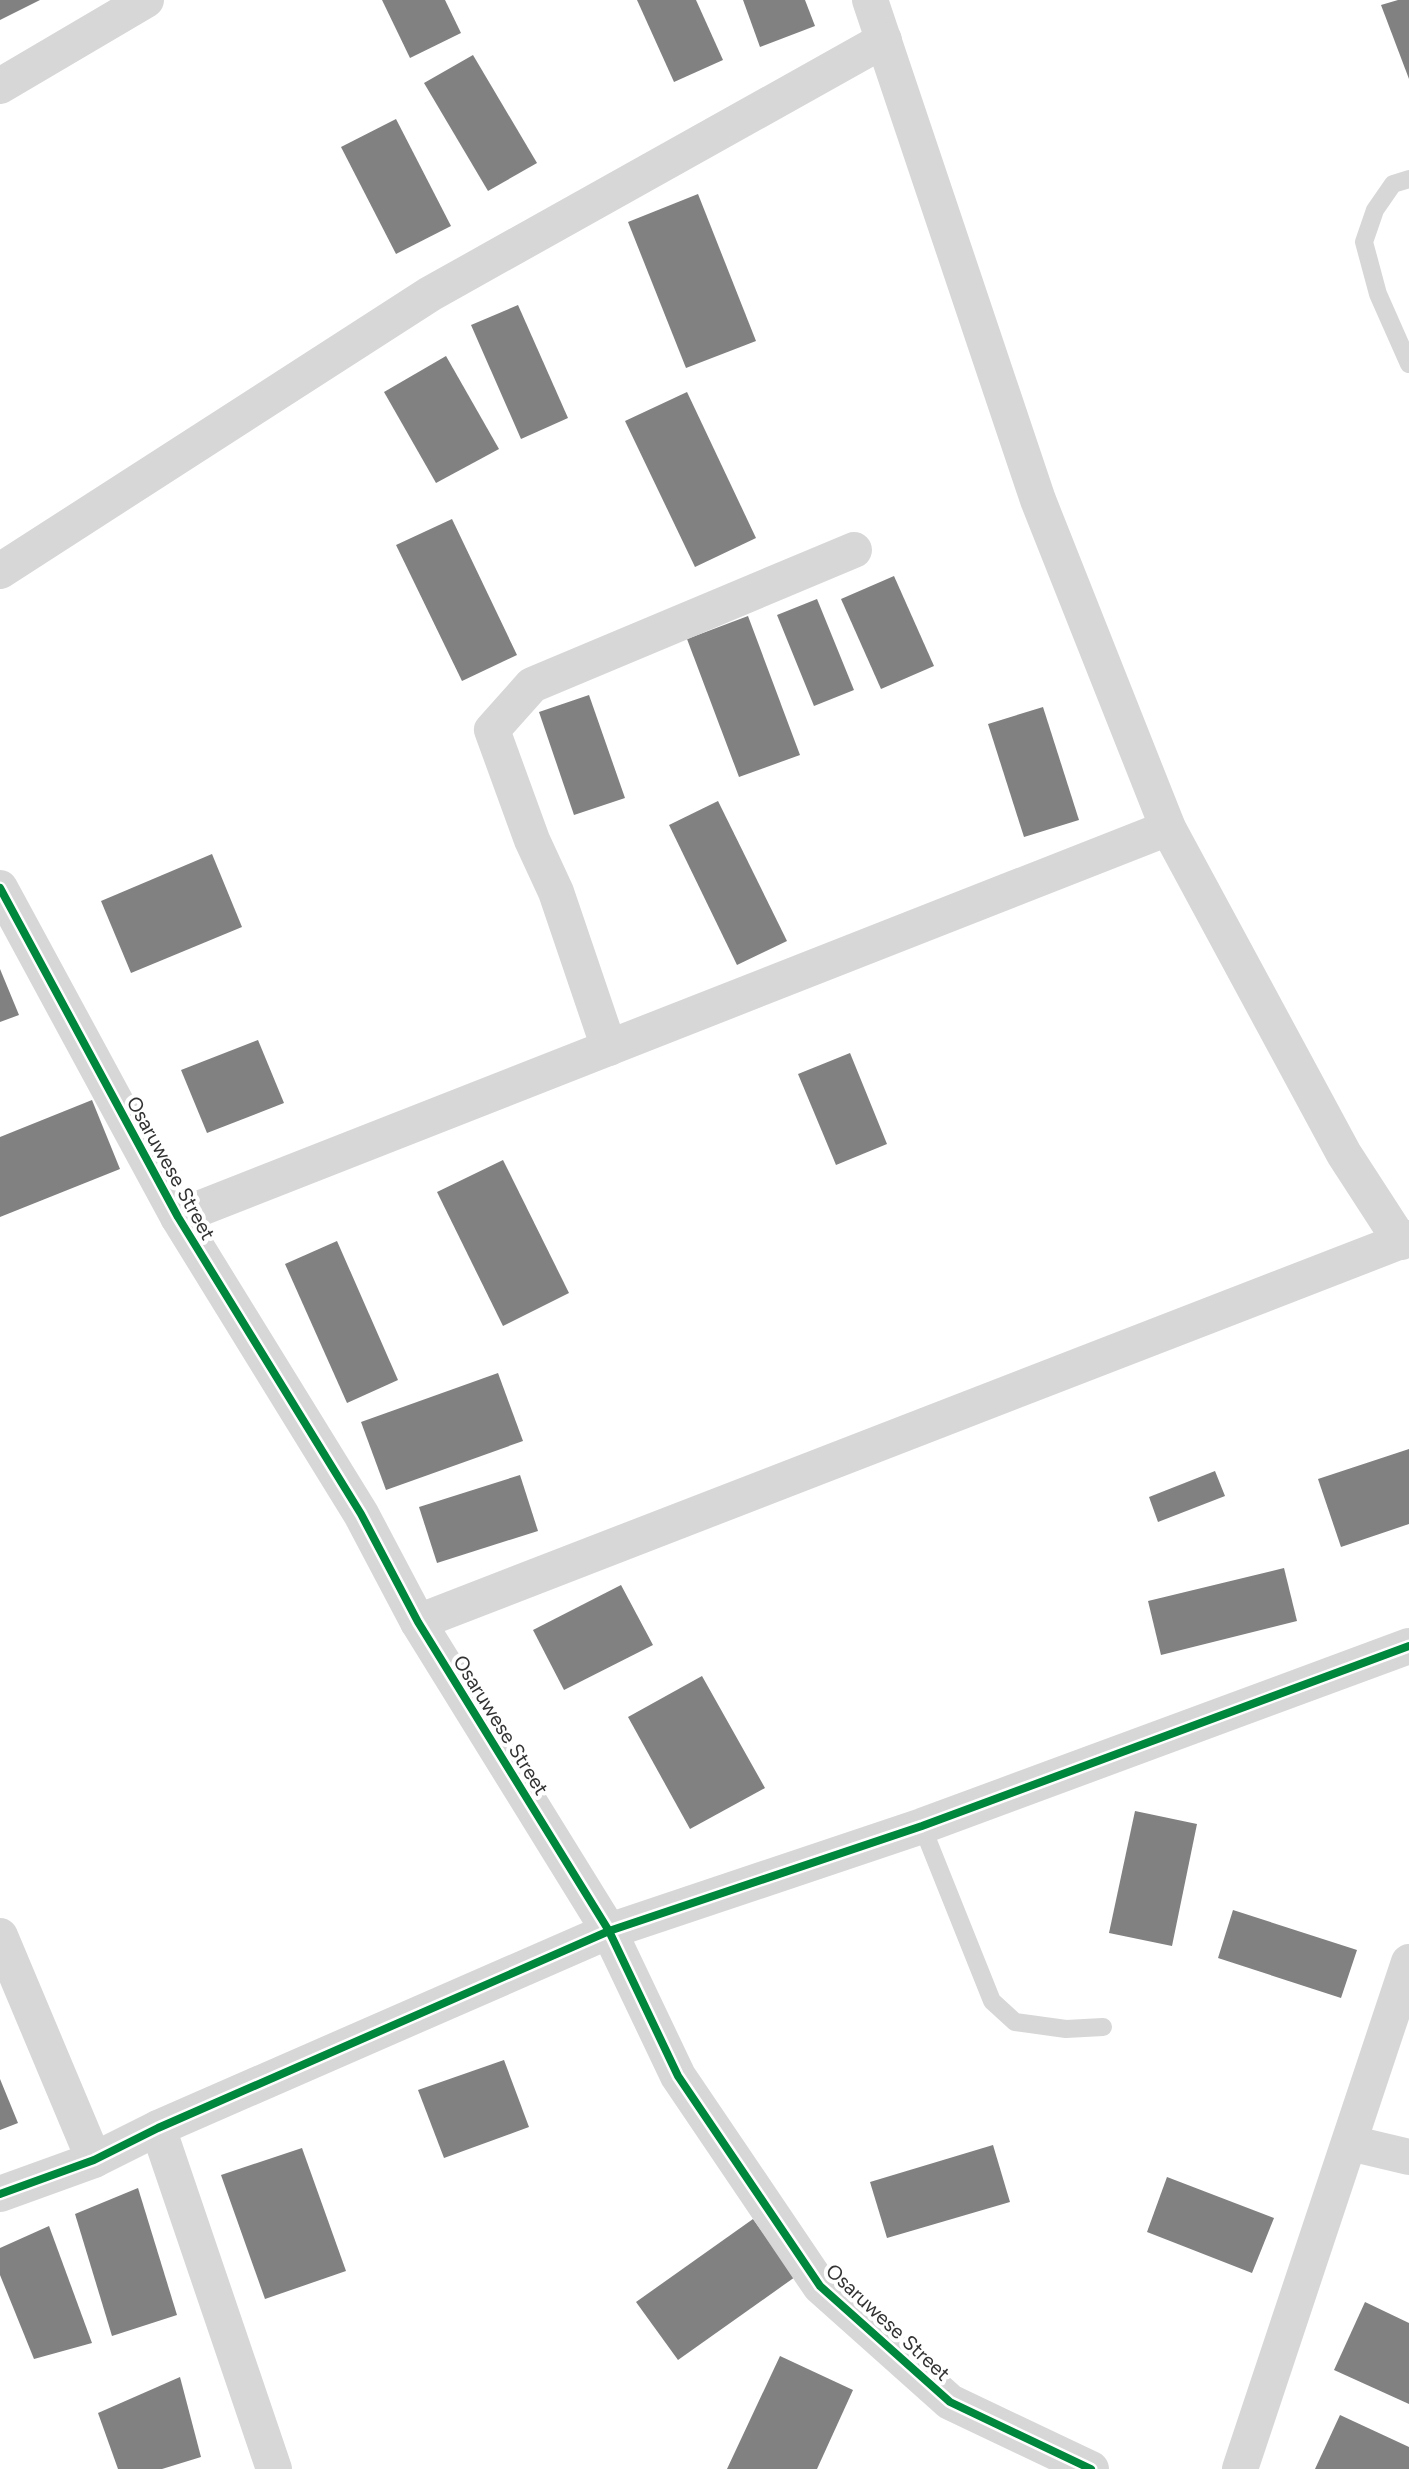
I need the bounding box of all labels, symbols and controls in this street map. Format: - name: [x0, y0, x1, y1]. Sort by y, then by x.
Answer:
- street label: Osaruwese Street: [122, 1092, 220, 1244]
- street label: Osaruwese Street: [448, 1651, 554, 1799]
- street label: Osaruwese Street: [821, 2258, 955, 2386]

